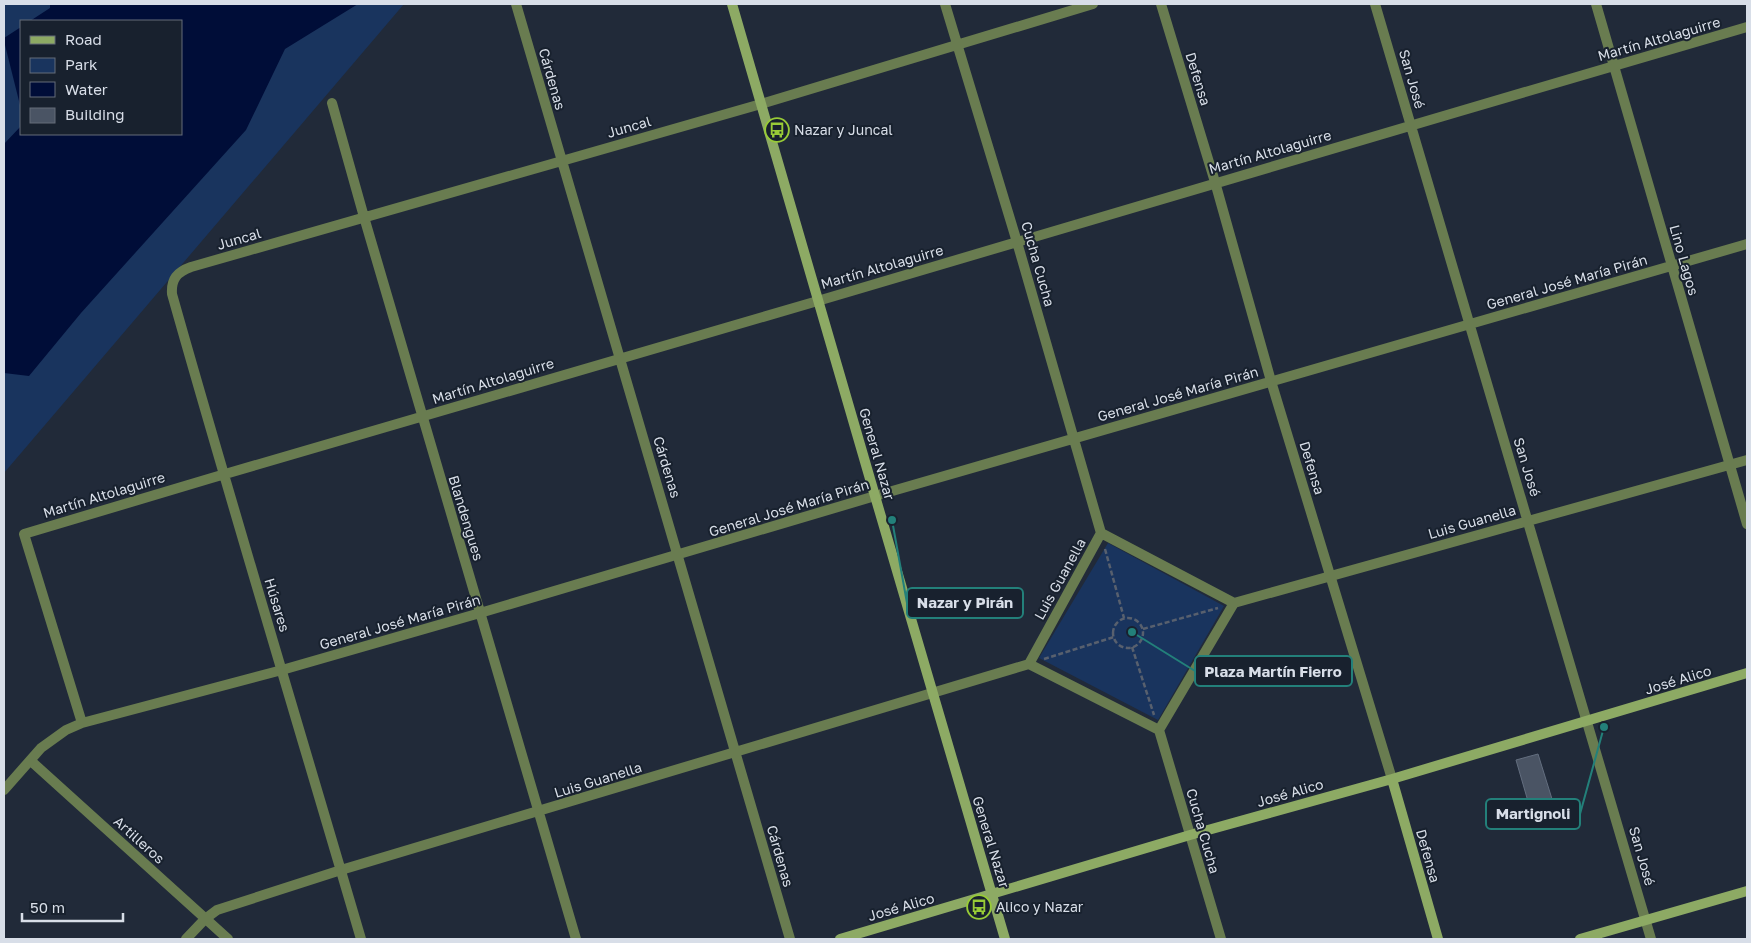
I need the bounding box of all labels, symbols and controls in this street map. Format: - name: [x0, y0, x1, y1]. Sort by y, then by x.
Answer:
- street label: Martín Altolaguirre: [1596, 13, 1722, 64]
- legend: [20, 20, 182, 135]
- text: Road: [65, 30, 102, 48]
- street label: Cárdenas: [536, 46, 569, 112]
- street label: San José: [1396, 47, 1429, 110]
- street label: Defensa: [1182, 50, 1215, 108]
- text: Park: [65, 55, 98, 73]
- text: Water: [65, 80, 108, 98]
- text: Building: [65, 105, 125, 123]
- street label: Juncal: [605, 112, 653, 141]
- bus stop icon: Nazar y Juncal: [764, 117, 790, 143]
- place label: Nazar y Juncal: [794, 121, 893, 138]
- street label: Martín Altolaguirre: [1207, 126, 1333, 177]
- street label: Cucha Cucha: [1018, 219, 1059, 308]
- street label: Lino Lagos: [1666, 223, 1703, 297]
- street label: Juncal: [215, 224, 263, 253]
- street label: Martín Altolaguirre: [819, 241, 945, 292]
- street label: General José María Pirán: [1485, 250, 1649, 313]
- street label: Martín Altolaguirre: [430, 354, 556, 407]
- street label: General José María Pirán: [1096, 362, 1260, 425]
- street label: General Nazar: [856, 406, 899, 502]
- street label: Cárdenas: [650, 434, 685, 500]
- street label: San José: [1510, 435, 1544, 498]
- street label: Defensa: [1296, 439, 1329, 497]
- street label: Martín Altolaguirre: [41, 468, 167, 521]
- street label: Blandengues: [445, 473, 488, 563]
- street label: General José María Pirán: [707, 475, 871, 540]
- street label: Luis Guanella: [1426, 501, 1518, 542]
- street label: Luis Guanella: [1030, 535, 1089, 623]
- street label: Húsares: [261, 576, 294, 634]
- callout: Nazar y Pirán: [907, 588, 1023, 618]
- street label: General José María Pirán: [318, 590, 482, 653]
- text: Nazar y Pirán: [917, 593, 1013, 611]
- callout: Plaza Martín Fierro: [1195, 656, 1352, 686]
- street label: José Alico: [1643, 661, 1713, 698]
- text: Plaza Martín Fierro: [1204, 662, 1342, 680]
- street label: Luis Guanella: [552, 758, 644, 801]
- street label: José Alico: [1255, 775, 1325, 810]
- street label: Cucha Cucha: [1183, 786, 1224, 875]
- street label: General Nazar: [969, 794, 1014, 890]
- callout: Martignoli: [1486, 799, 1580, 829]
- text: Martignoli: [1496, 804, 1570, 822]
- street label: Artilleros: [110, 812, 168, 867]
- street label: Cárdenas: [764, 823, 797, 889]
- street label: San José: [1626, 824, 1659, 887]
- street label: Defensa: [1413, 827, 1444, 885]
- street label: José Alico: [866, 889, 936, 924]
- scale bar: [22, 890, 124, 922]
- bus stop icon: Alico y Nazar: [966, 894, 992, 920]
- text: 50 m: [30, 898, 65, 916]
- place label: Alico y Nazar: [996, 898, 1084, 915]

